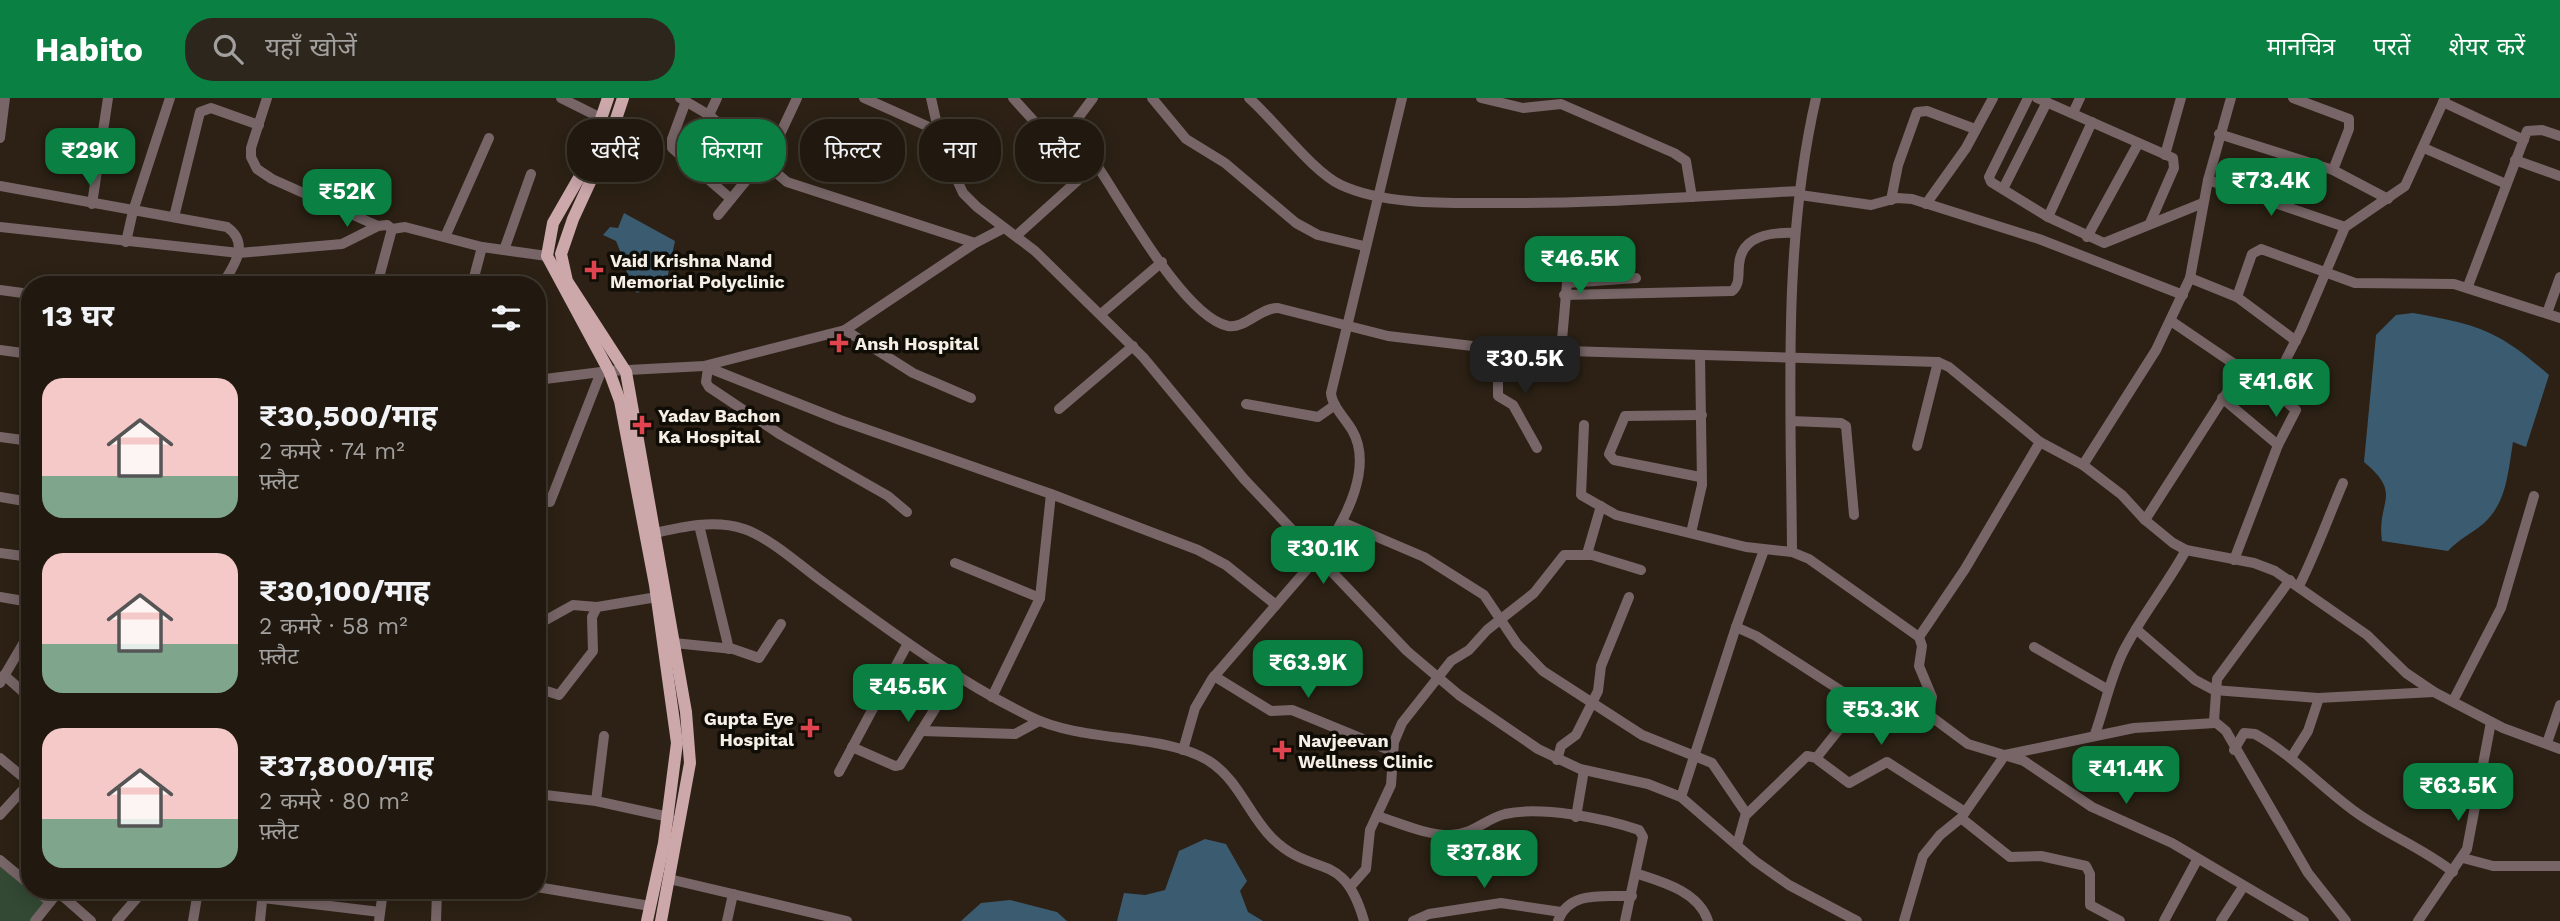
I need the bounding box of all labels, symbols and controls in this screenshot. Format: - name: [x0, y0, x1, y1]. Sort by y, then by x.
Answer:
- search box: [185, 18, 675, 81]
- text: Habito: [35, 30, 143, 69]
- icon: search: [209, 30, 247, 68]
- text: यहाँ खोजें: [265, 32, 357, 62]
- text: मानचित्र: [2267, 33, 2335, 61]
- text: परतें: [2373, 33, 2411, 61]
- text: शेयर करें: [2449, 33, 2525, 61]
- chip: खरीदें: [567, 119, 663, 182]
- chip: किराया: [677, 119, 786, 182]
- chip: फ़िल्टर: [800, 119, 905, 182]
- chip: नया: [919, 119, 1001, 182]
- chip: फ़्लैट: [1015, 119, 1104, 182]
- pin: ₹29K: [49, 129, 131, 188]
- text: ₹29K: [61, 137, 119, 164]
- pin: ₹73.4K: [2214, 158, 2328, 218]
- text: ₹73.4K: [2232, 167, 2310, 194]
- pin: ₹52K: [306, 170, 388, 229]
- text: ₹52K: [319, 178, 375, 205]
- pin: ₹46.5K: [1523, 236, 1637, 296]
- text: ₹46.5K: [1541, 245, 1619, 272]
- place label: Vaid Krishna Nand Memorial Polyclinic: [610, 250, 785, 292]
- marker: Vaid Krishna Nand Memorial Polyclinic: [584, 260, 604, 280]
- text: 13 घर: [42, 298, 114, 333]
- icon: filters: [487, 299, 525, 337]
- marker: Ansh Hospital: [829, 333, 849, 353]
- place label: Ansh Hospital: [855, 333, 979, 354]
- pin: ₹30.5K: [1468, 336, 1582, 396]
- text: ₹30.5K: [1486, 345, 1564, 372]
- pin: ₹41.6K: [2219, 360, 2333, 419]
- text: ₹41.6K: [2239, 368, 2313, 395]
- text: ₹30,500/माह: [259, 398, 437, 433]
- place label: Yadav Bachon Ka Hospital: [658, 405, 780, 447]
- icon: home: [98, 406, 182, 490]
- marker: Yadav Bachon Ka Hospital: [632, 415, 652, 435]
- text: 2 कमरे · 74 m²: [259, 438, 405, 465]
- text: फ़्लैट: [259, 468, 299, 495]
- pin: ₹30.1K: [1266, 526, 1380, 586]
- text: ₹30.1K: [1287, 535, 1359, 562]
- text: ₹30,100/माह: [259, 573, 430, 608]
- icon: home: [98, 581, 182, 665]
- text: 2 कमरे · 58 m²: [259, 613, 408, 640]
- pin: ₹63.9K: [1251, 640, 1365, 700]
- text: फ़्लैट: [259, 643, 299, 670]
- text: ₹63.9K: [1269, 649, 1347, 676]
- pin: ₹45.5K: [851, 664, 965, 724]
- text: ₹45.5K: [869, 673, 947, 700]
- pin: ₹53.3K: [1824, 688, 1938, 747]
- text: ₹53.3K: [1842, 696, 1920, 723]
- place label: Gupta Eye Hospital: [704, 708, 794, 750]
- marker: Gupta Eye Hospital: [800, 718, 820, 738]
- place label: Navjeevan Wellness Clinic: [1298, 730, 1433, 772]
- marker: Navjeevan Wellness Clinic: [1272, 740, 1292, 760]
- pin: ₹41.4K: [2069, 746, 2183, 806]
- text: ₹37,800/माह: [259, 748, 434, 783]
- text: ₹41.4K: [2088, 755, 2164, 782]
- icon: home: [98, 756, 182, 840]
- pin: ₹63.5K: [2401, 764, 2515, 823]
- text: ₹63.5K: [2419, 772, 2497, 799]
- text: 2 कमरे · 80 m²: [259, 788, 409, 815]
- text: फ़्लैट: [259, 818, 299, 845]
- pin: ₹37.8K: [1427, 830, 1541, 890]
- text: ₹37.8K: [1446, 839, 1522, 866]

